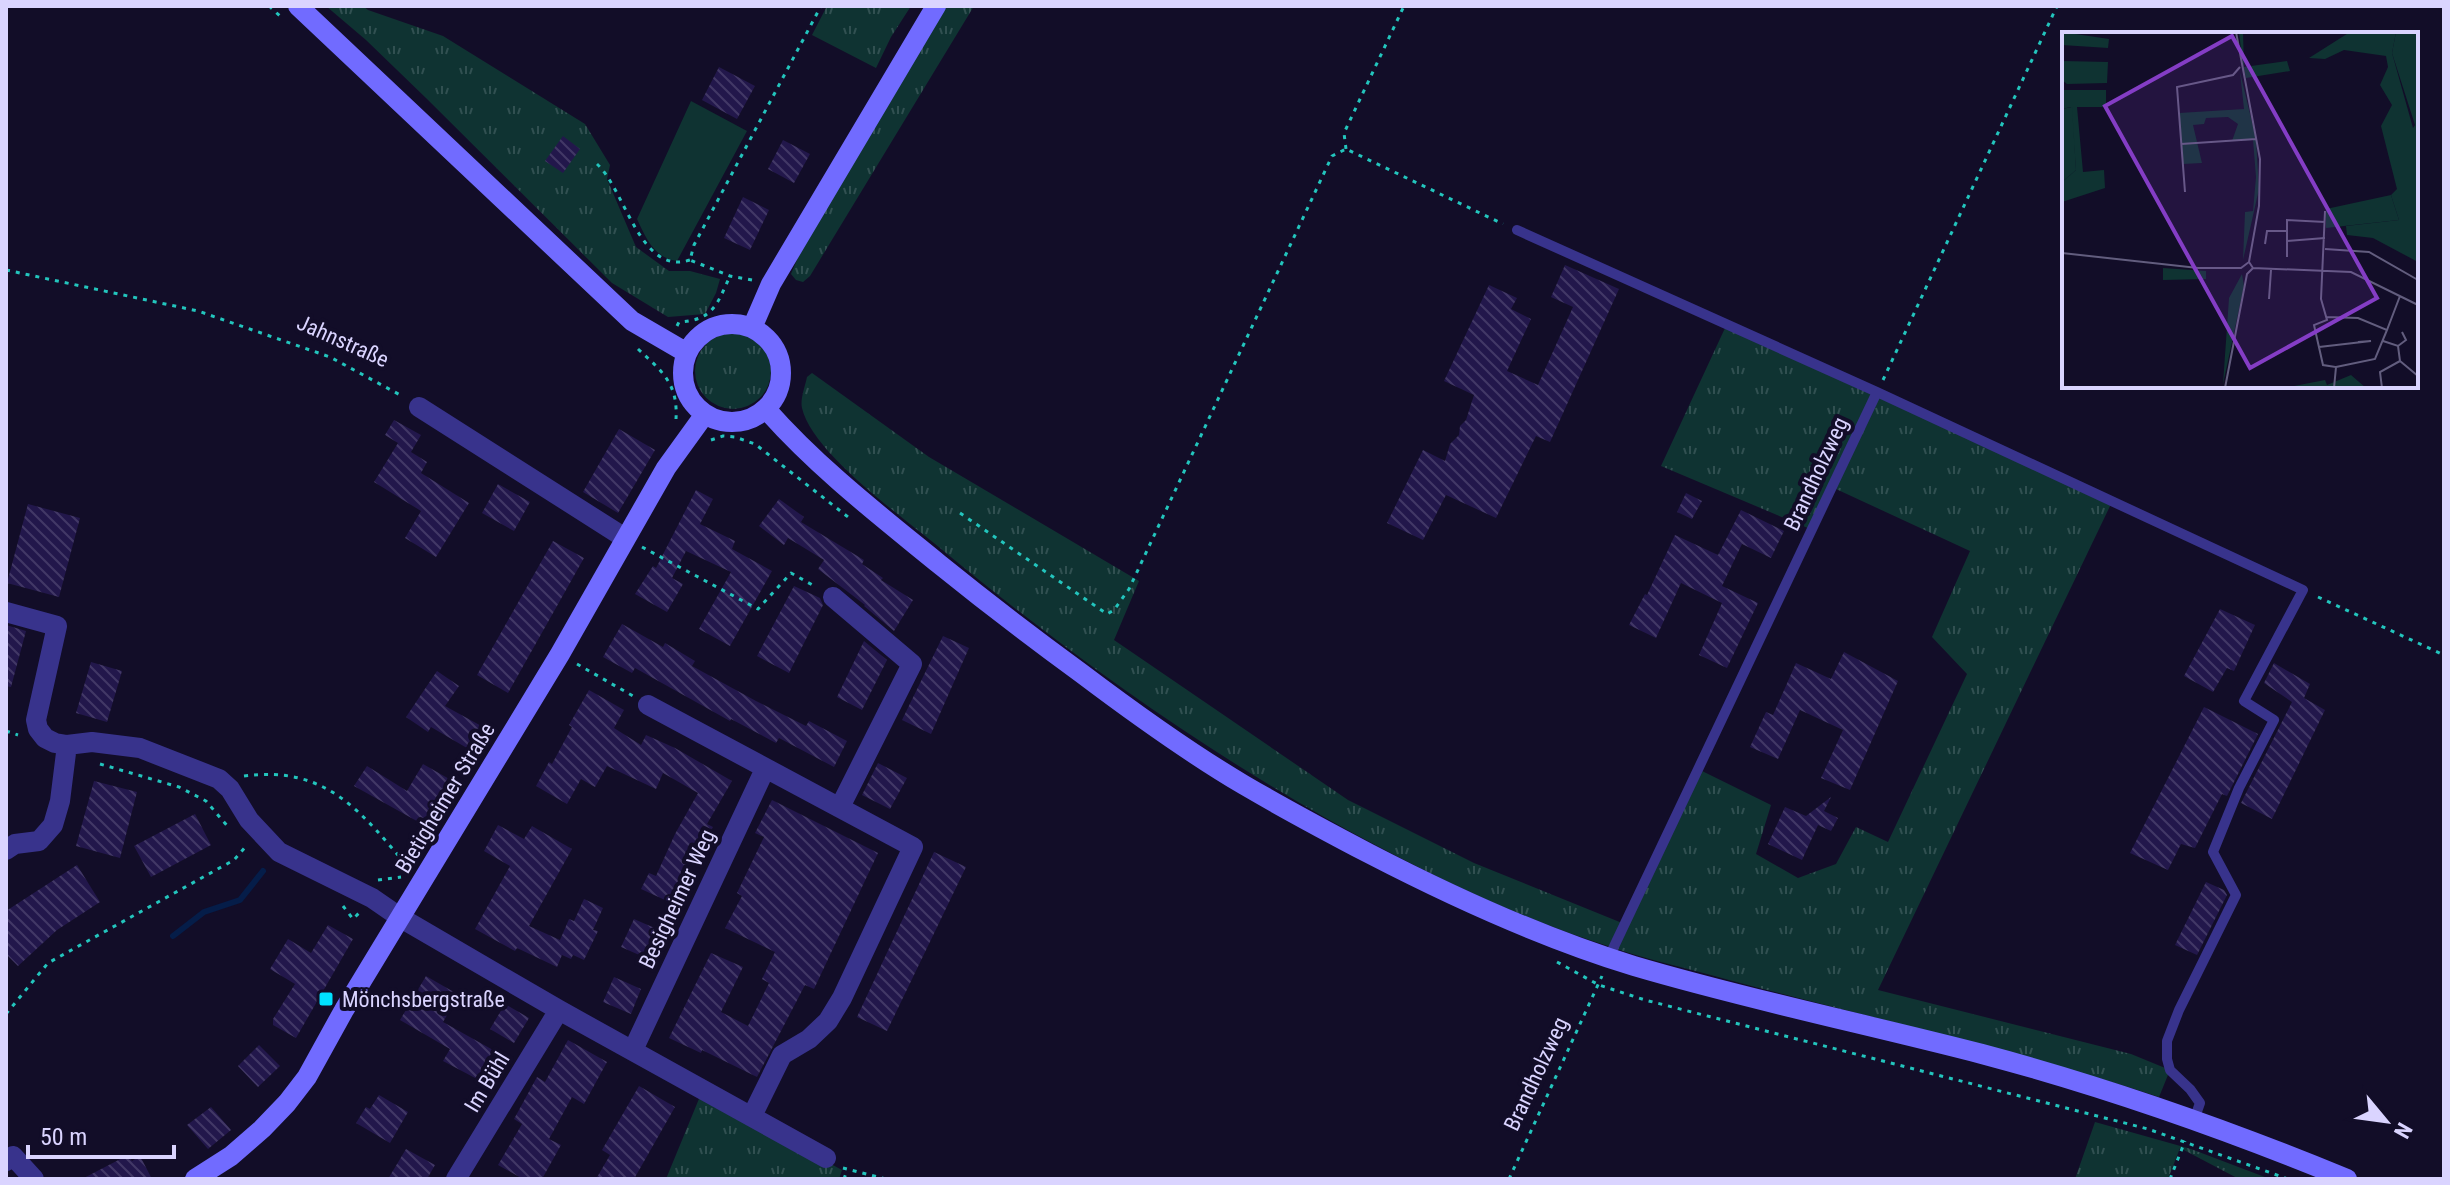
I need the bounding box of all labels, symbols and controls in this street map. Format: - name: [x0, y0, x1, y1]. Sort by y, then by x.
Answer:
- inset map: [2062, 32, 2418, 388]
- street label: Jahnstraße: [293, 310, 393, 372]
- street label: Brandholzweg: [1779, 413, 1853, 535]
- street label: Bietigheimer Straße: [390, 718, 500, 878]
- street label: Besigheimer Weg: [634, 826, 720, 972]
- place label: Mönchsbergstraße: [342, 987, 505, 1012]
- marker: Mönchsbergstraße: [317, 990, 335, 1008]
- street label: Brandholzweg: [1499, 1013, 1573, 1135]
- street label: Im Bühl: [459, 1048, 515, 1116]
- north arrow: [2346, 1081, 2426, 1161]
- scale bar: [28, 1109, 174, 1159]
- text: N: [2389, 1118, 2417, 1142]
- text: 50 m: [40, 1123, 87, 1151]

